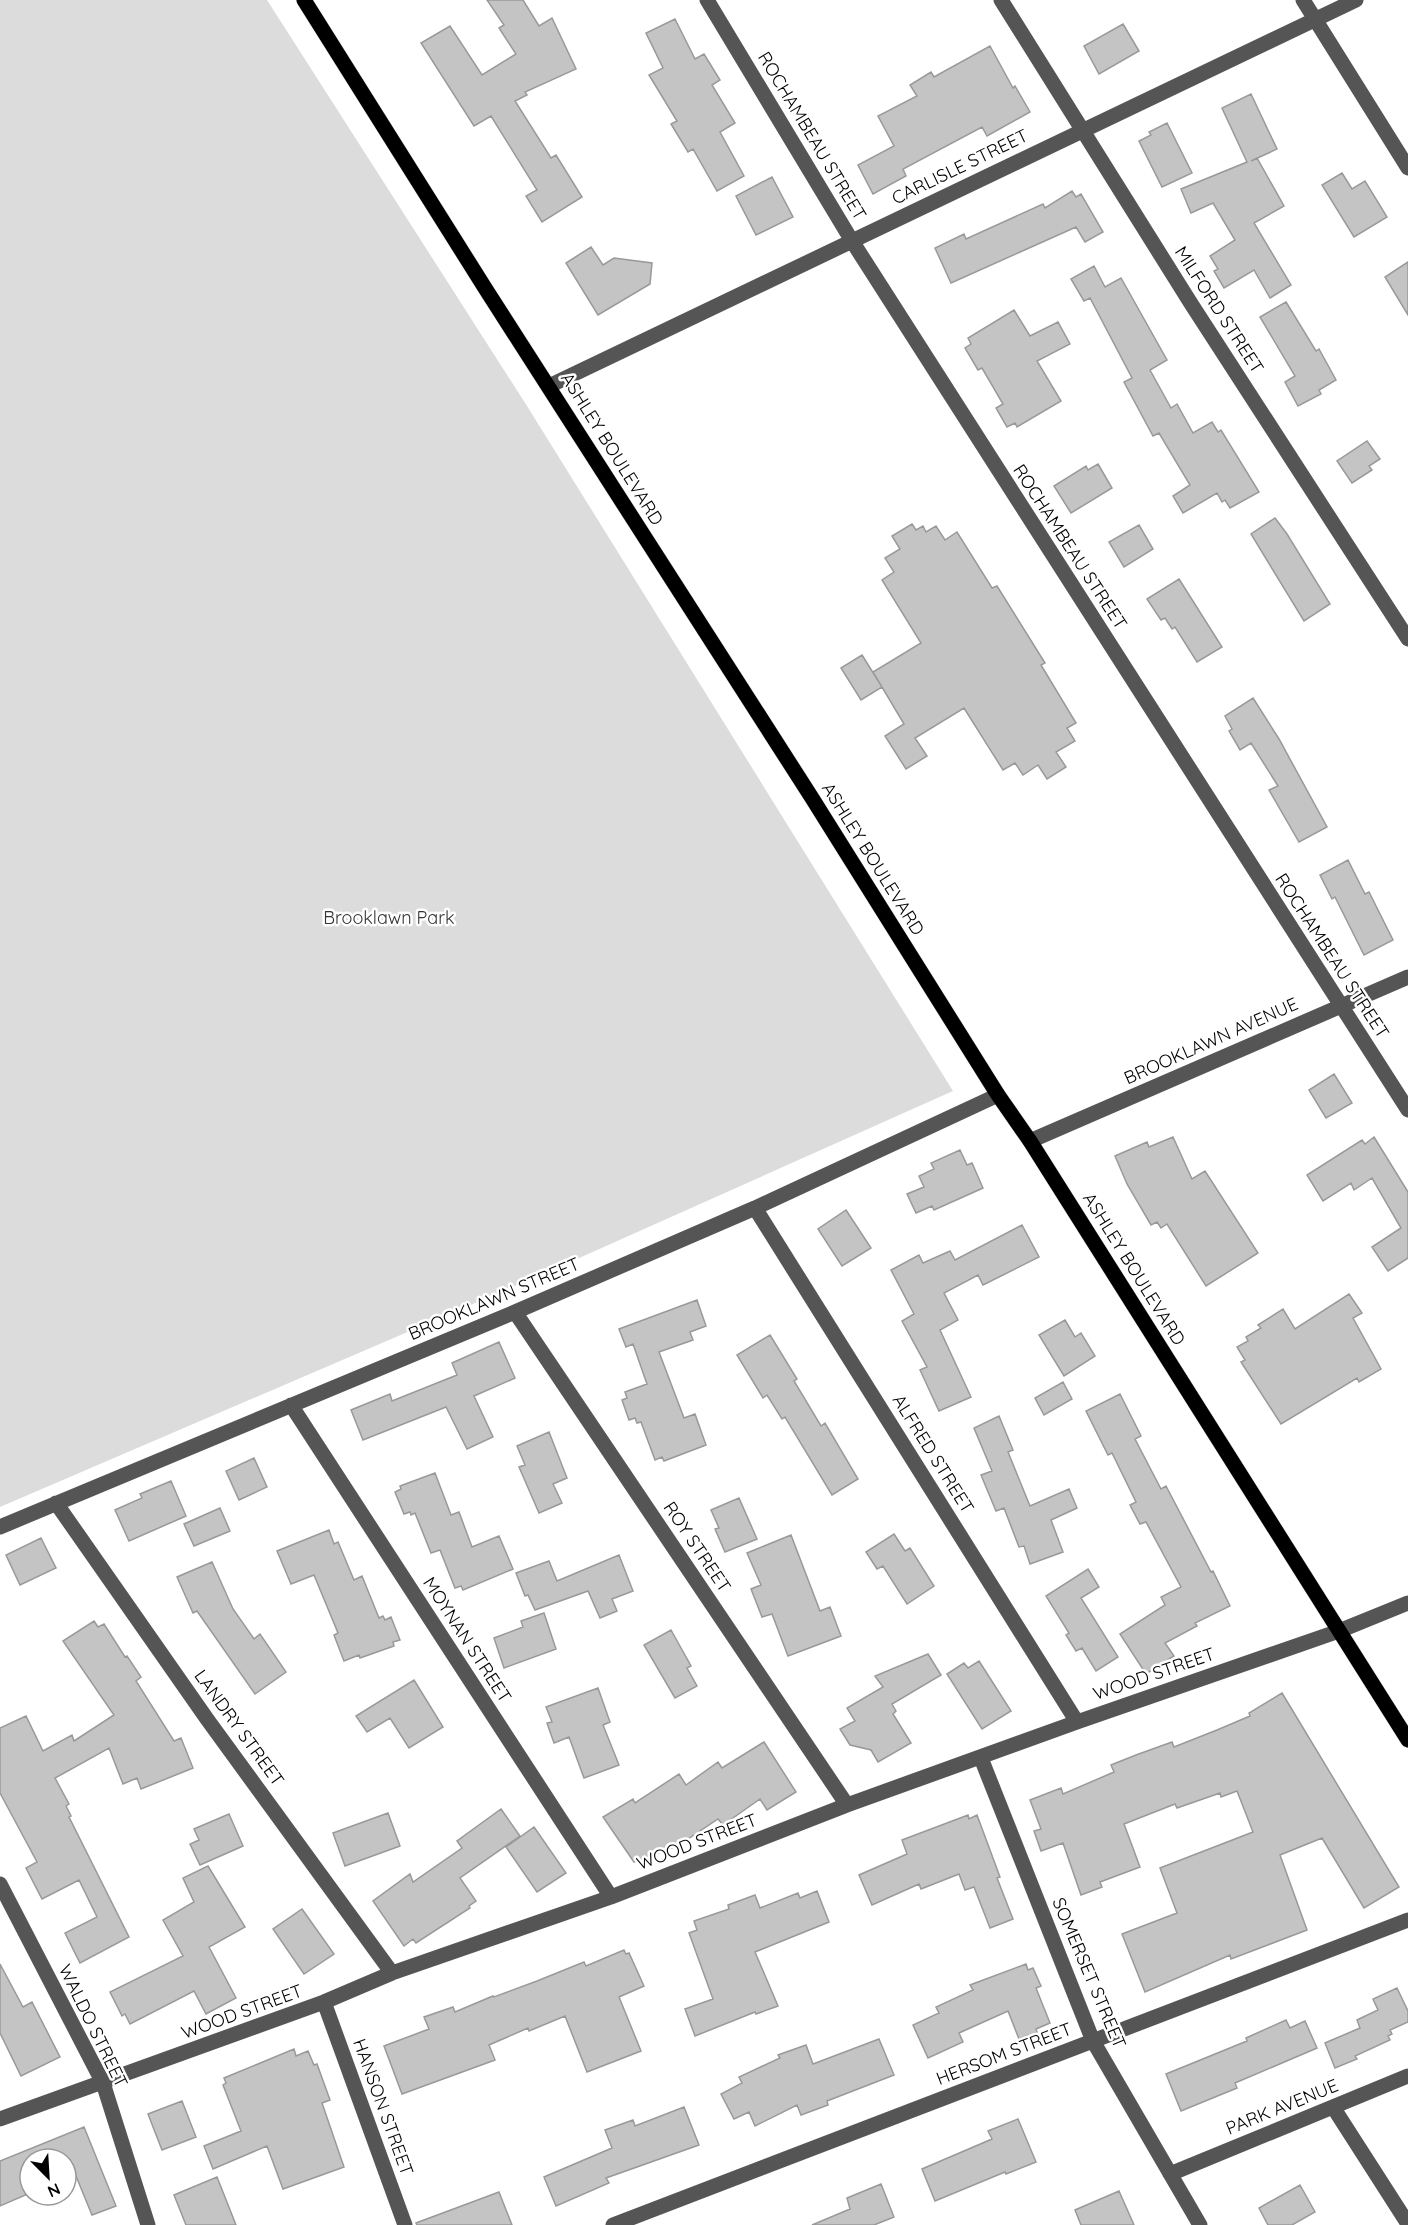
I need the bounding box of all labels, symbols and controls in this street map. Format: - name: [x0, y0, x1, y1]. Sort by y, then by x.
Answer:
- street label: ROCHAMBEAU STREET: [753, 47, 872, 224]
- street label: CARLISLE STREET: [888, 124, 1032, 209]
- street label: MILFORD STREET: [1170, 242, 1269, 378]
- street label: ASHLEY BOULEVARD: [556, 368, 669, 529]
- street label: ROCHAMBEAU STREET: [1008, 460, 1133, 634]
- street label: ASHLEY BOULEVARD: [817, 778, 930, 939]
- street label: ROCHAMBEAU STREET: [1270, 869, 1395, 1043]
- park label: Brooklawn Park: [323, 906, 455, 929]
- street label: BROOKLAWN AVENUE: [1120, 992, 1301, 1089]
- street label: ASHLEY BOULEVARD: [1078, 1188, 1191, 1349]
- street label: BROOKLAWN STREET: [405, 1252, 583, 1345]
- street label: ALFRED STREET: [888, 1390, 979, 1518]
- street label: ROY STREET: [659, 1497, 736, 1597]
- street label: MOYNAN STREET: [418, 1572, 517, 1707]
- street label: WOOD STREET: [1090, 1642, 1218, 1705]
- street label: LANDRY STREET: [189, 1665, 289, 1791]
- street label: WOOD STREET: [633, 1808, 760, 1875]
- street label: SOMERSET STREET: [1047, 1894, 1132, 2052]
- street label: WALDO STREET: [54, 1960, 133, 2091]
- street label: WOOD STREET: [178, 1979, 306, 2044]
- street label: HERSOM STREET: [933, 2017, 1075, 2090]
- street label: HANSON STREET: [348, 2035, 419, 2179]
- street label: PARK AVENUE: [1222, 2074, 1341, 2140]
- north arrow: [18, 2147, 78, 2207]
- text: N: [45, 2179, 64, 2202]

